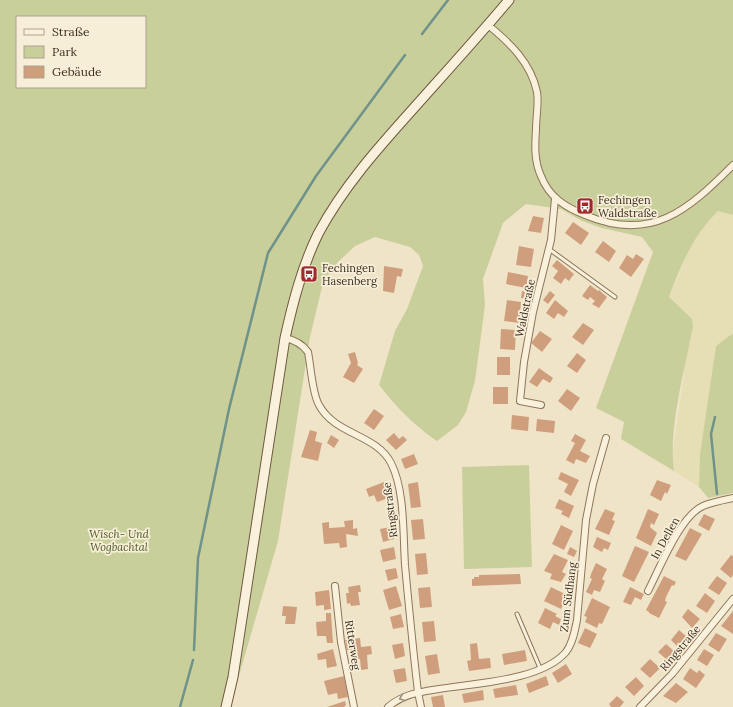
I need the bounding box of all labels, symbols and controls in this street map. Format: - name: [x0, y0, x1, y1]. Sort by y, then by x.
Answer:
- legend: [16, 16, 146, 88]
- text: Straße: [52, 24, 90, 39]
- text: Park: [52, 44, 78, 59]
- text: Gebäude: [52, 64, 102, 79]
- place label: Fechingen Waldstraße: [598, 193, 657, 220]
- bus stop icon: Fechingen Waldstraße: [575, 196, 595, 216]
- place label: Fechingen Hasenberg: [322, 261, 378, 288]
- bus stop icon: Fechingen Hasenberg: [299, 264, 319, 284]
- street label: Waldstraße: [512, 278, 538, 338]
- street label: Ringstraße: [380, 481, 400, 539]
- street label: In Dellen: [648, 514, 682, 561]
- park label: Wisch- Und Wogbachtal: [89, 527, 150, 554]
- street label: Zum Südhang: [557, 560, 579, 633]
- street label: Ritterweg: [342, 619, 364, 672]
- street label: Ringstraße: [657, 622, 703, 674]
- one-way arrow: [399, 693, 406, 701]

